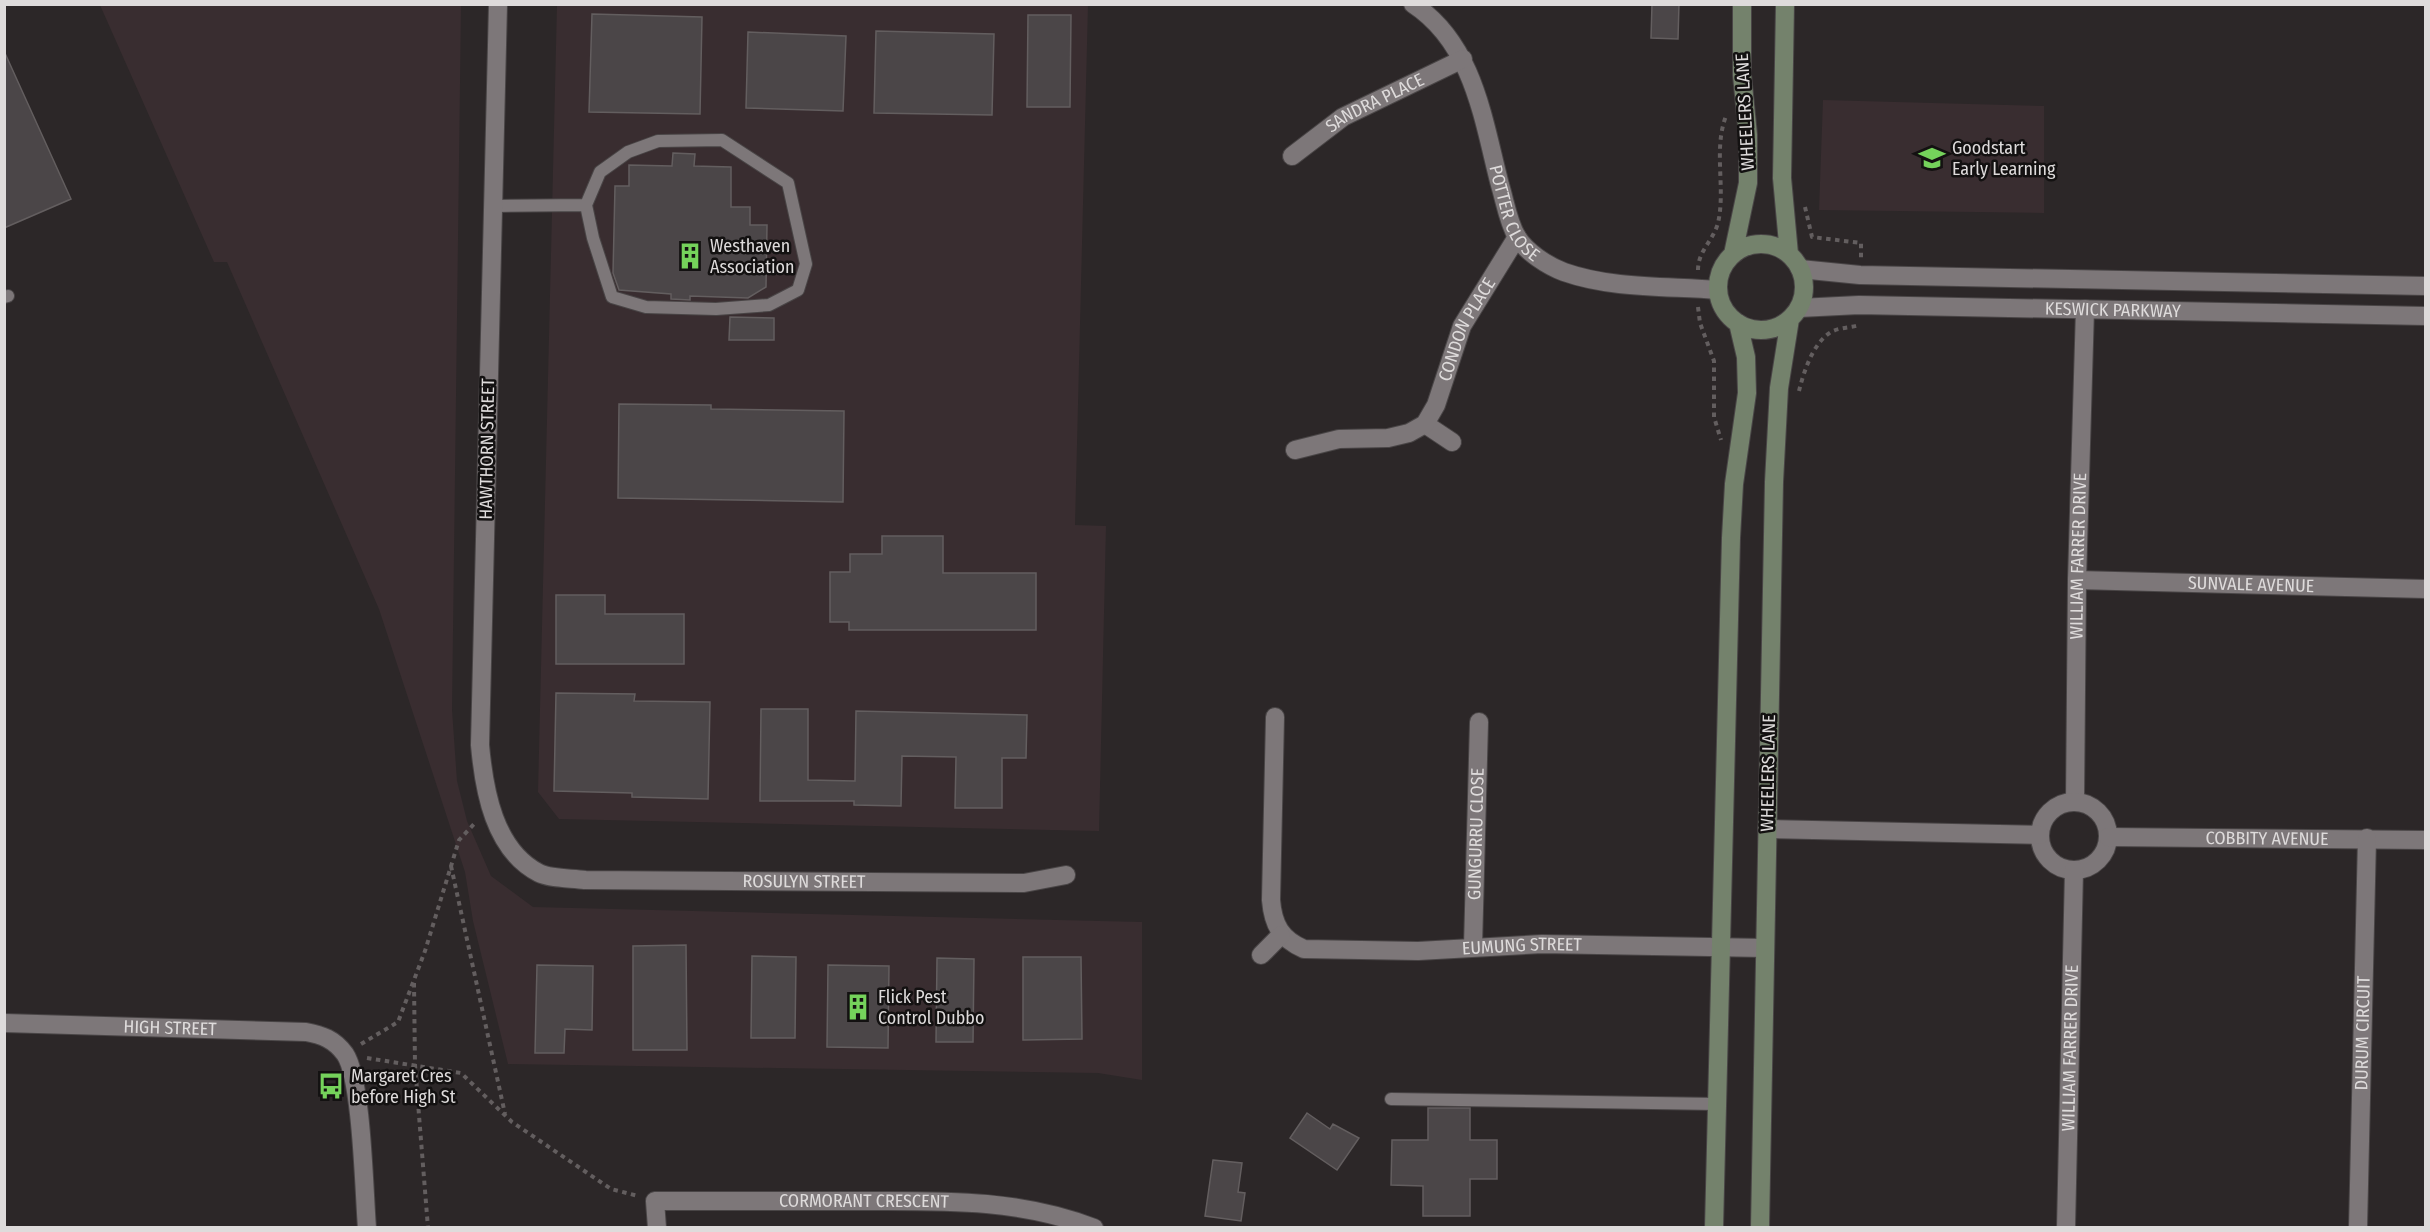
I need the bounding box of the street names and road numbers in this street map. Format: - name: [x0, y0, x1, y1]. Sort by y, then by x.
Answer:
- street label: WHEELERS LANE: [1731, 53, 1759, 171]
- street label: SANDRA PLACE: [1321, 69, 1428, 137]
- street label: POTTER CLOSE: [1484, 163, 1544, 266]
- street label: CONDON PLACE: [1434, 274, 1500, 384]
- street label: KESWICK PARKWAY: [2045, 298, 2181, 322]
- street label: HAWTHORN STREET: [475, 378, 499, 520]
- street label: WILLIAM FARRER DRIVE: [2065, 472, 2091, 639]
- street label: SUNVALE AVENUE: [2188, 572, 2314, 597]
- street label: WHEELERS LANE: [1756, 714, 1780, 832]
- street label: GUNGURRU CLOSE: [1463, 768, 1489, 900]
- street label: COBBITY AVENUE: [2205, 827, 2329, 850]
- street label: ROSULYN STREET: [742, 870, 866, 893]
- street label: EUMUNG STREET: [1461, 933, 1583, 959]
- street label: WILLIAM FARRER DRIVE: [2057, 965, 2083, 1132]
- street label: DURUM CIRCUIT: [2350, 975, 2375, 1091]
- street label: HIGH STREET: [123, 1016, 217, 1040]
- street label: CORMORANT CRESCENT: [779, 1190, 950, 1213]

